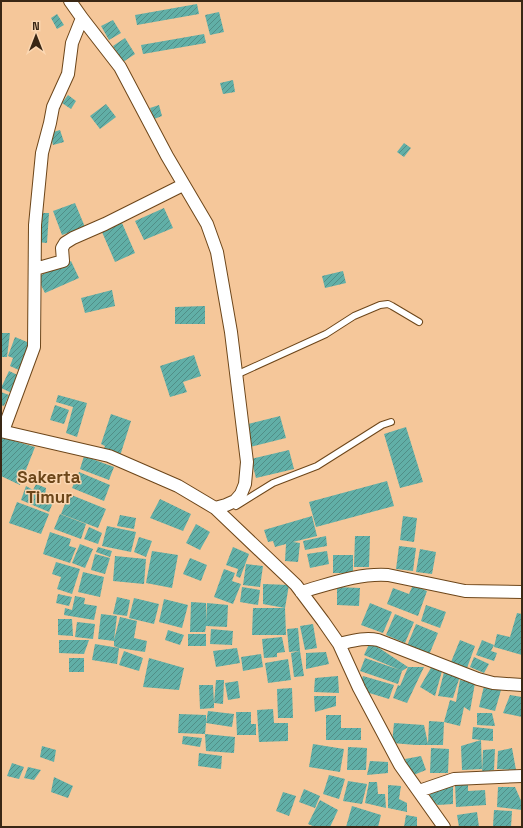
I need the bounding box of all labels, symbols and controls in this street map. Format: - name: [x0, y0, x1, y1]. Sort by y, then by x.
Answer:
- north arrow: [16, 16, 56, 56]
- text: N: [32, 19, 40, 33]
- district label: Sakerta Timur: [17, 466, 81, 508]

